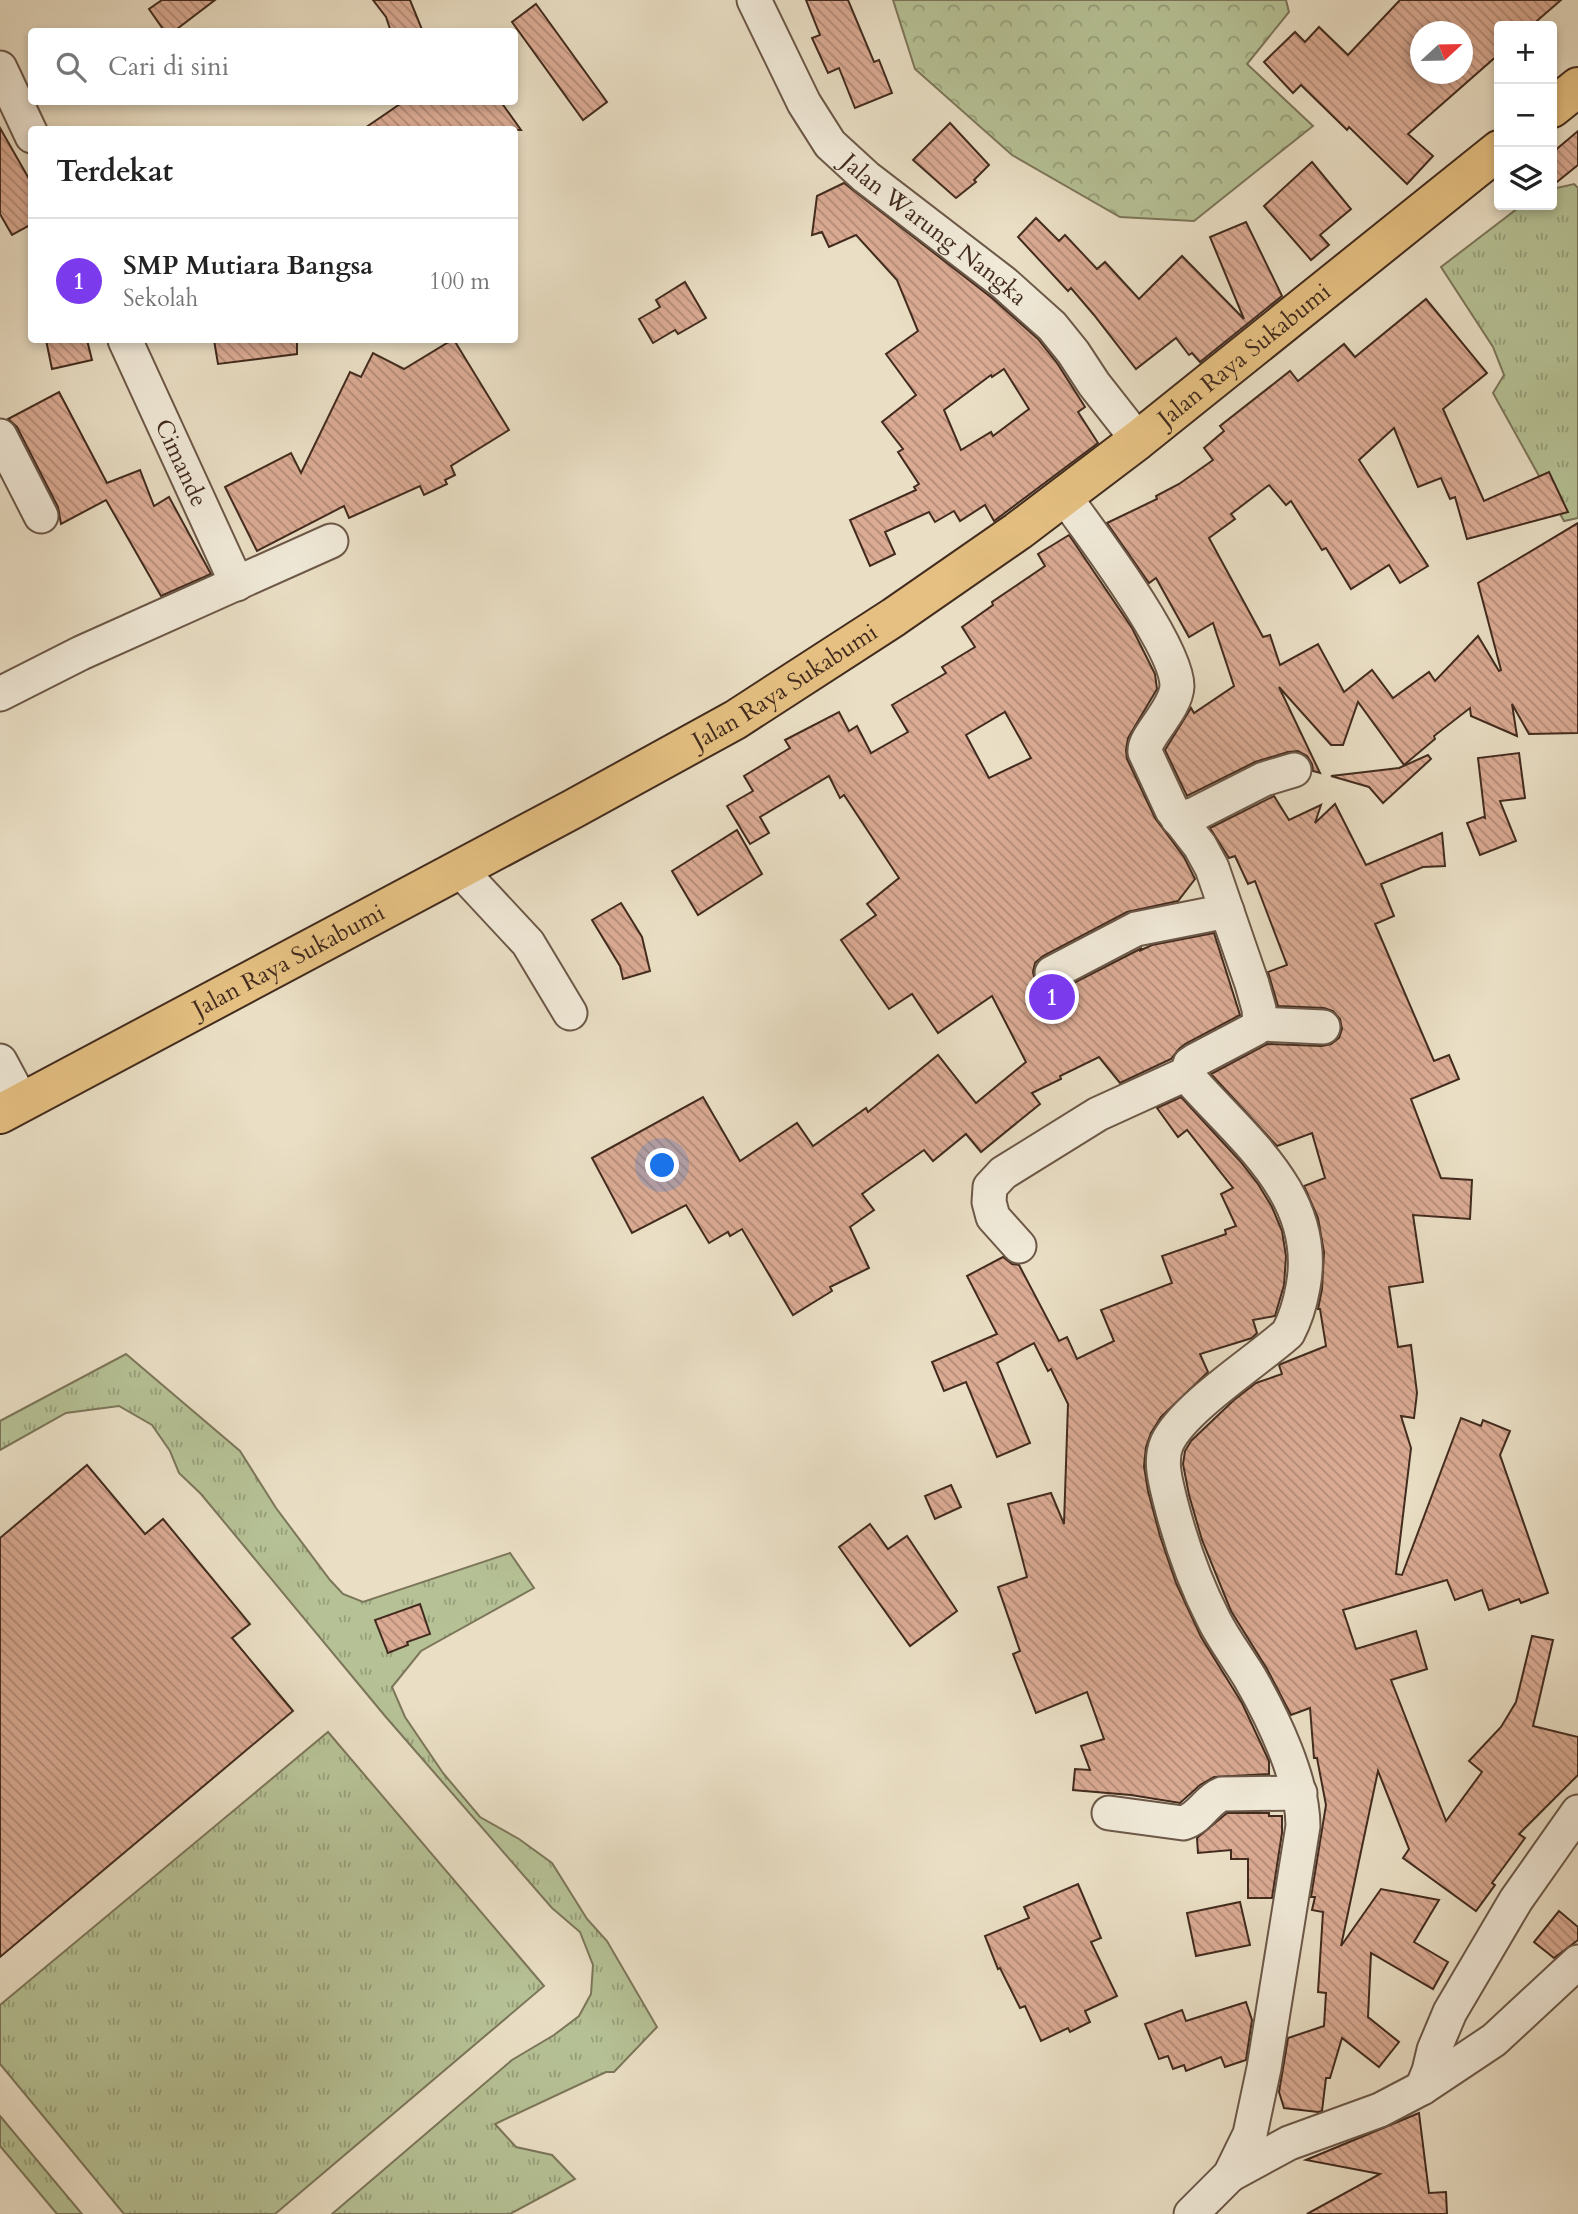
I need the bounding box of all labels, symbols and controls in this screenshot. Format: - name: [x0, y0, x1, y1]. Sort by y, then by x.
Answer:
- north arrow: [1410, 21, 1473, 84]
- map controls: [1494, 21, 1557, 210]
- button: +: [1494, 21, 1557, 84]
- search box: [28, 28, 518, 105]
- icon: search: [52, 48, 90, 86]
- text: Cari di sini: [108, 49, 229, 84]
- button: −: [1494, 84, 1557, 147]
- street label: Jalan Warung Nangka: [832, 144, 1035, 313]
- button: layers: [1494, 147, 1557, 210]
- text: Terdekat: [56, 151, 173, 192]
- text: SMP Mutiara Bangsa: [123, 248, 373, 283]
- text: 1: [73, 266, 85, 297]
- text: 100 m: [429, 266, 490, 297]
- street label: Jalan Raya Sukabumi: [1148, 275, 1338, 436]
- text: Sekolah: [123, 283, 198, 314]
- street label: Cimande: [147, 413, 216, 512]
- street label: Jalan Raya Sukabumi: [684, 615, 884, 758]
- street label: Jalan Raya Sukabumi: [184, 896, 391, 1026]
- pin: 1: [1029, 971, 1075, 1023]
- your location: [645, 1148, 679, 1182]

